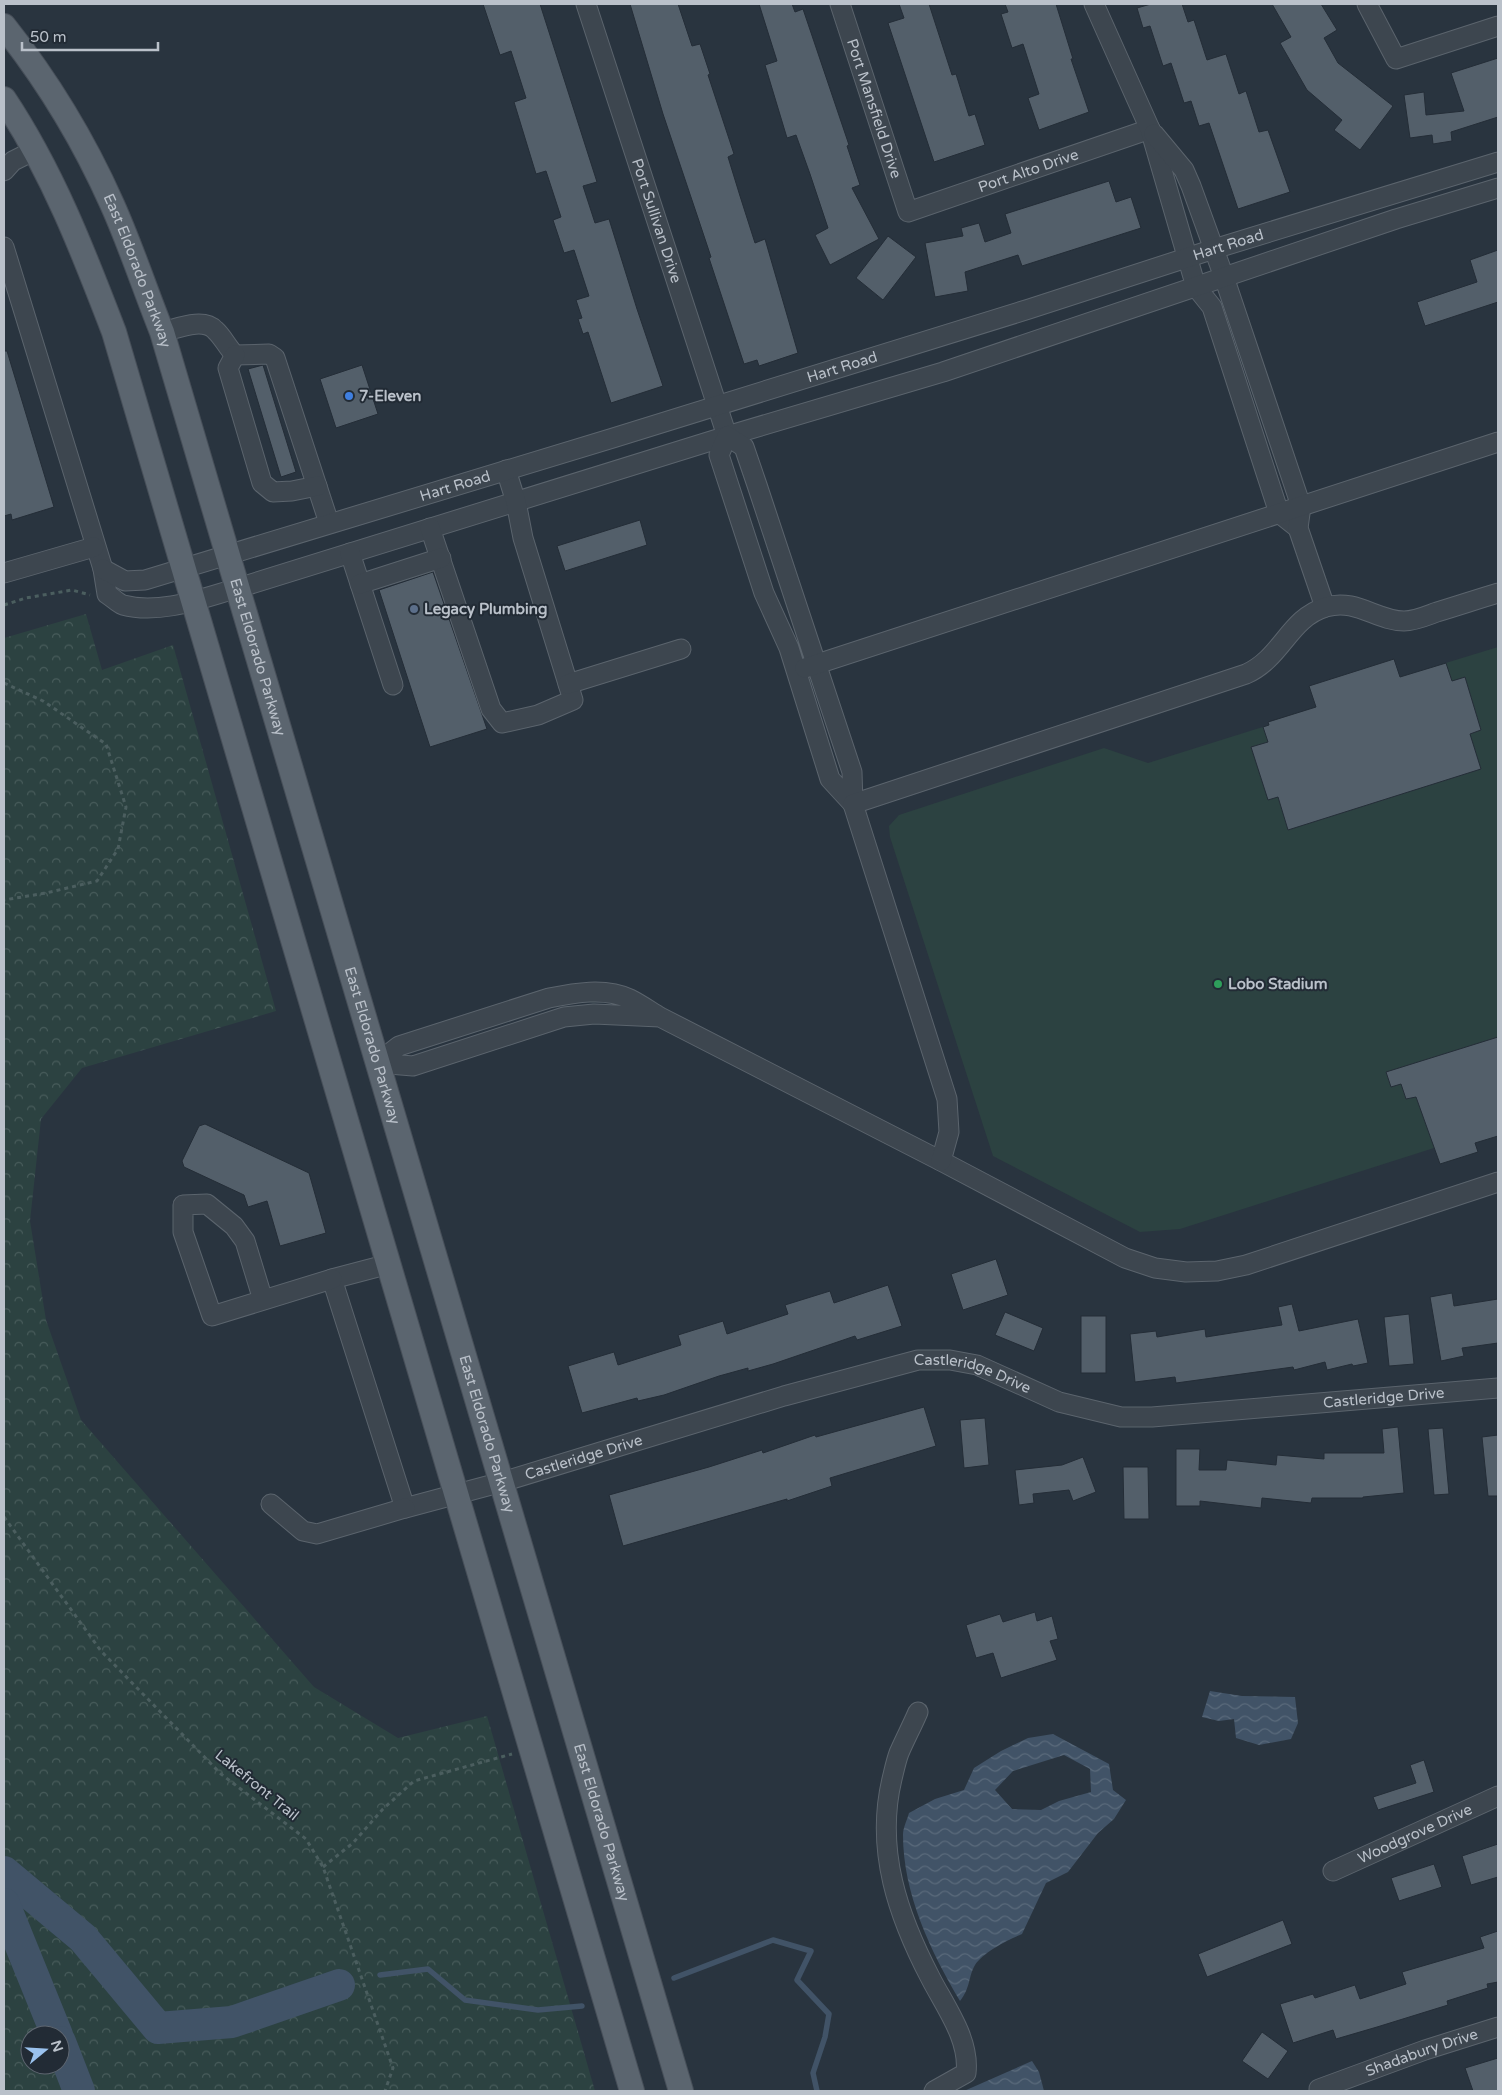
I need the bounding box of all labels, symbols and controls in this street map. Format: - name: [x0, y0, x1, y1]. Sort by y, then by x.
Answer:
- scale bar: [22, 20, 159, 52]
- text: 50 m: [30, 28, 67, 46]
- street label: Port Mansfield Drive: [843, 36, 905, 181]
- street label: Port Alto Drive: [976, 145, 1081, 196]
- street label: Port Sullivan Drive: [628, 156, 686, 285]
- street label: East Eldorado Parkway: [99, 191, 175, 350]
- street label: Hart Road: [1191, 225, 1266, 264]
- street label: Hart Road: [805, 348, 880, 386]
- place label: 7-Eleven: [359, 387, 421, 405]
- marker: 7-Eleven: [343, 390, 355, 402]
- street label: Hart Road: [417, 467, 492, 505]
- street label: East Eldorado Parkway: [226, 576, 290, 738]
- place label: Legacy Plumbing: [424, 600, 547, 619]
- marker: Legacy Plumbing: [408, 603, 420, 615]
- street label: East Eldorado Parkway: [341, 964, 404, 1126]
- place label: Lobo Stadium: [1228, 975, 1327, 993]
- marker: Lobo Stadium: [1212, 978, 1224, 990]
- street label: Castleridge Drive: [914, 1351, 1034, 1397]
- street label: East Eldorado Parkway: [455, 1353, 519, 1515]
- street label: Castleridge Drive: [1322, 1384, 1445, 1412]
- street label: Castleridge Drive: [523, 1431, 644, 1484]
- street label: East Eldorado Parkway: [570, 1741, 633, 1903]
- street label: Lakefront Trail: [212, 1746, 302, 1824]
- street label: Woodgrove Drive: [1355, 1800, 1475, 1868]
- north arrow: [20, 2025, 70, 2075]
- street label: Shadabury Drive: [1363, 2025, 1480, 2080]
- text: N: [47, 2038, 67, 2054]

